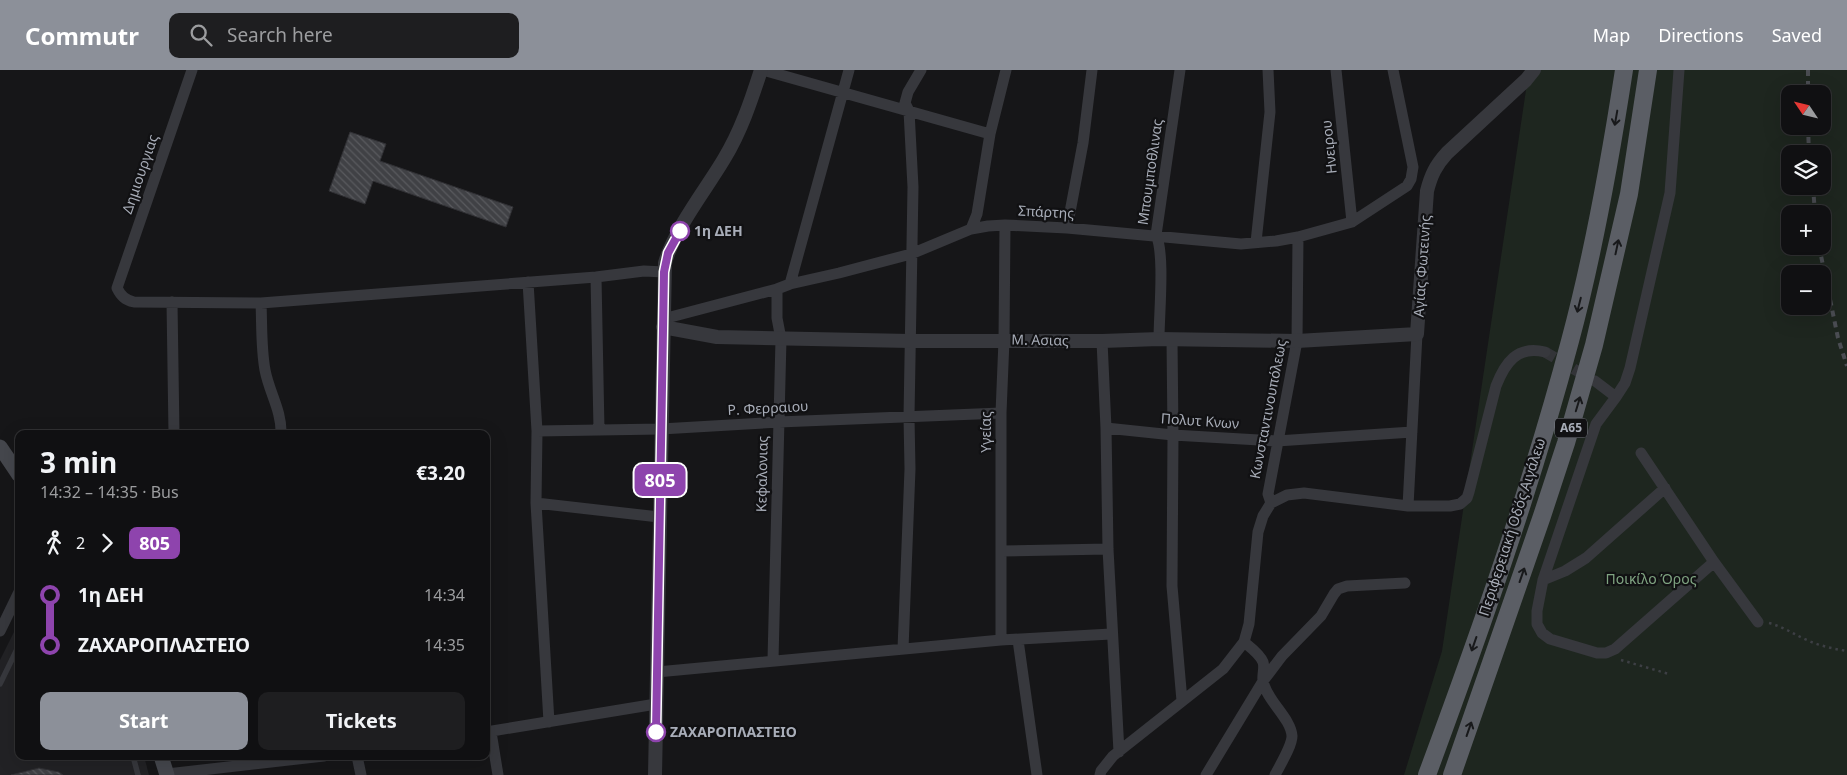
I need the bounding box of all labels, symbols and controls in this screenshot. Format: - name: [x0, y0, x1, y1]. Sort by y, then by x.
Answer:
- search box: [169, 13, 519, 58]
- text: Commutr: [25, 19, 139, 52]
- icon: search: [187, 21, 215, 49]
- text: Search here: [227, 22, 333, 48]
- text: Map: [1593, 23, 1630, 47]
- text: Directions: [1658, 23, 1744, 47]
- text: Saved: [1772, 23, 1822, 47]
- north arrow: [1781, 85, 1831, 135]
- map controls: [1781, 85, 1831, 315]
- one-way arrow: [1610, 110, 1620, 126]
- street label: Μπουμποθλινας: [1133, 118, 1166, 226]
- street label: Ηνειρου: [1316, 119, 1341, 175]
- street label: Δημιουργιας: [117, 132, 162, 216]
- button: layers: [1781, 145, 1831, 195]
- street label: Σπάρτης: [1017, 201, 1075, 222]
- button: +: [1781, 205, 1831, 255]
- street label: Αγίας Φωτεινής: [1408, 214, 1435, 318]
- marker: 1η ΔΕΗ: [670, 221, 690, 241]
- place label: 1η ΔΕΗ: [694, 221, 743, 240]
- one-way arrow: [1613, 239, 1622, 255]
- button: −: [1781, 265, 1831, 315]
- one-way arrow: [1574, 297, 1583, 313]
- street label: Μ. Ασιας: [1011, 330, 1069, 350]
- street label: Κωνσταντινουπόλεως: [1245, 337, 1290, 480]
- street label: Ρ. Φερραιου: [727, 396, 809, 419]
- one-way arrow: [1573, 397, 1583, 413]
- street label: Πολυτ Κνων: [1160, 408, 1240, 433]
- street label: Υγείας: [976, 411, 995, 453]
- road number: Α65: [1555, 418, 1587, 438]
- street label: Περιφερειακή Οδός Αιγάλεω: [1474, 435, 1549, 618]
- street label: Κεφαλονιας: [751, 436, 772, 512]
- text: 3 min: [40, 443, 117, 481]
- text: €3.20: [416, 460, 465, 486]
- line badge: 805: [631, 464, 689, 496]
- text: 805: [645, 468, 675, 492]
- text: 14:32 – 14:35 · Bus: [40, 481, 179, 503]
- icon: walk: [40, 529, 68, 557]
- icon: forward: [93, 529, 121, 557]
- text: 805: [139, 531, 170, 555]
- text: 2: [76, 532, 85, 554]
- one-way arrow: [1518, 568, 1527, 584]
- park label: Ποικίλο Όρος: [1606, 569, 1697, 588]
- text: 1η ΔΕΗ: [78, 582, 144, 608]
- text: 14:34: [424, 584, 465, 606]
- text: ΖΑΧΑΡΟΠΛΑΣΤΕΙΟ: [78, 632, 250, 658]
- text: 14:35: [424, 634, 465, 656]
- one-way arrow: [1468, 636, 1478, 652]
- button: Start: [40, 692, 248, 750]
- button: Tickets: [258, 692, 465, 750]
- marker: ΖΑΧΑΡΟΠΛΑΣΤΕΙΟ: [646, 722, 666, 742]
- place label: ΖΑΧΑΡΟΠΛΑΣΤΕΙΟ: [670, 722, 797, 741]
- one-way arrow: [1465, 722, 1474, 737]

